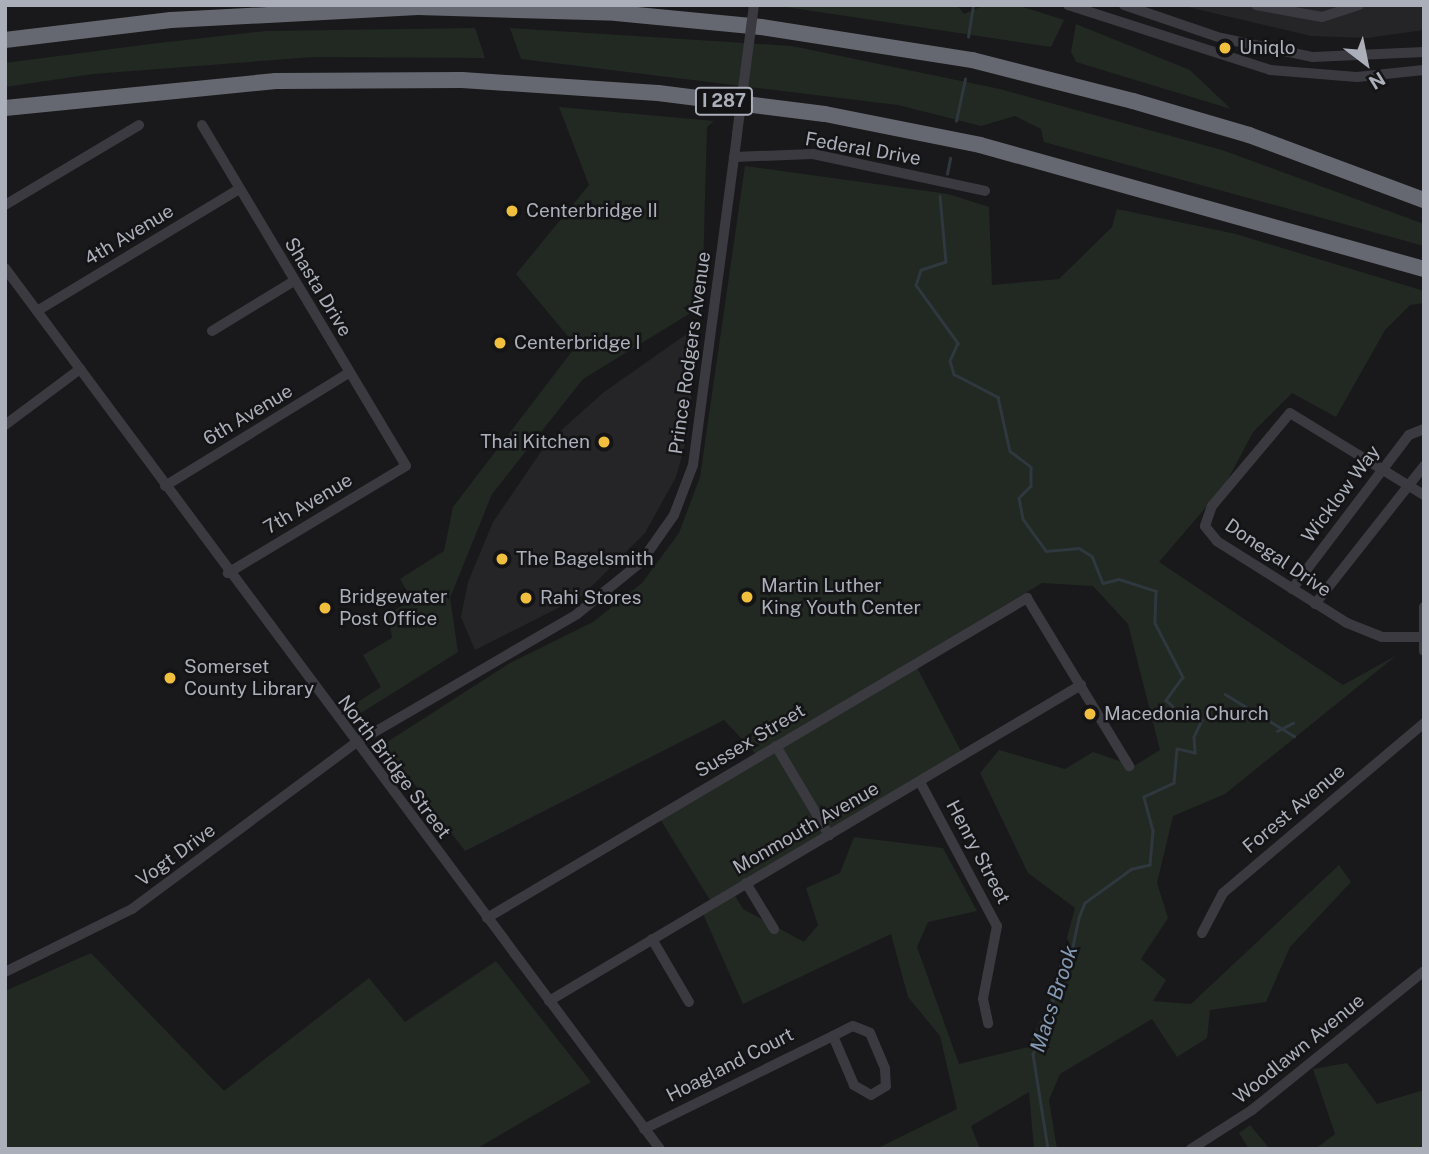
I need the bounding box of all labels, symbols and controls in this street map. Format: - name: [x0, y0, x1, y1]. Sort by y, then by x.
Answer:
- north arrow: [1331, 28, 1401, 98]
- place label: Uniqlo: [1239, 37, 1295, 59]
- marker: Uniqlo: [1217, 40, 1233, 56]
- text: N: [1365, 68, 1389, 94]
- road number: I 287: [694, 86, 754, 116]
- street label: Federal Drive: [803, 128, 923, 170]
- street label: 4th Avenue: [80, 199, 178, 271]
- place label: Centerbridge II: [526, 200, 658, 222]
- marker: Centerbridge II: [504, 203, 520, 219]
- street label: Shasta Drive: [280, 233, 356, 341]
- street label: Prince Rodgers Avenue: [664, 250, 716, 456]
- place label: Centerbridge I: [514, 332, 641, 354]
- marker: Centerbridge I: [492, 335, 508, 351]
- street label: 6th Avenue: [199, 379, 297, 451]
- place label: Thai Kitchen: [480, 431, 590, 453]
- marker: Thai Kitchen: [596, 434, 612, 450]
- street label: Wicklow Way: [1297, 441, 1385, 547]
- street label: 7th Avenue: [259, 469, 357, 539]
- street label: Donegal Drive: [1220, 514, 1336, 602]
- place label: The Bagelsmith: [516, 548, 654, 570]
- marker: The Bagelsmith: [494, 551, 510, 567]
- place label: Martin Luther King Youth Center: [761, 575, 921, 619]
- place label: Bridgewater Post Office: [339, 586, 447, 630]
- place label: Rahi Stores: [540, 587, 641, 609]
- marker: Martin Luther King Youth Center: [739, 589, 755, 605]
- marker: Rahi Stores: [518, 590, 534, 606]
- marker: Bridgewater Post Office: [317, 600, 333, 616]
- place label: Somerset County Library: [184, 656, 314, 700]
- marker: Somerset County Library: [162, 670, 178, 686]
- street label: North Bridge Street: [333, 691, 455, 843]
- street label: Sussex Street: [691, 699, 809, 783]
- place label: Macedonia Church: [1104, 703, 1269, 725]
- marker: Macedonia Church: [1082, 706, 1098, 722]
- street label: Forest Avenue: [1238, 760, 1350, 858]
- street label: Monmouth Avenue: [729, 777, 883, 879]
- street label: Henry Street: [941, 796, 1015, 908]
- street label: Vogt Drive: [132, 819, 220, 891]
- water label: Macs Brook: [1025, 942, 1083, 1056]
- street label: Woodlawn Avenue: [1229, 989, 1369, 1109]
- street label: Hoagland Court: [662, 1023, 798, 1107]

